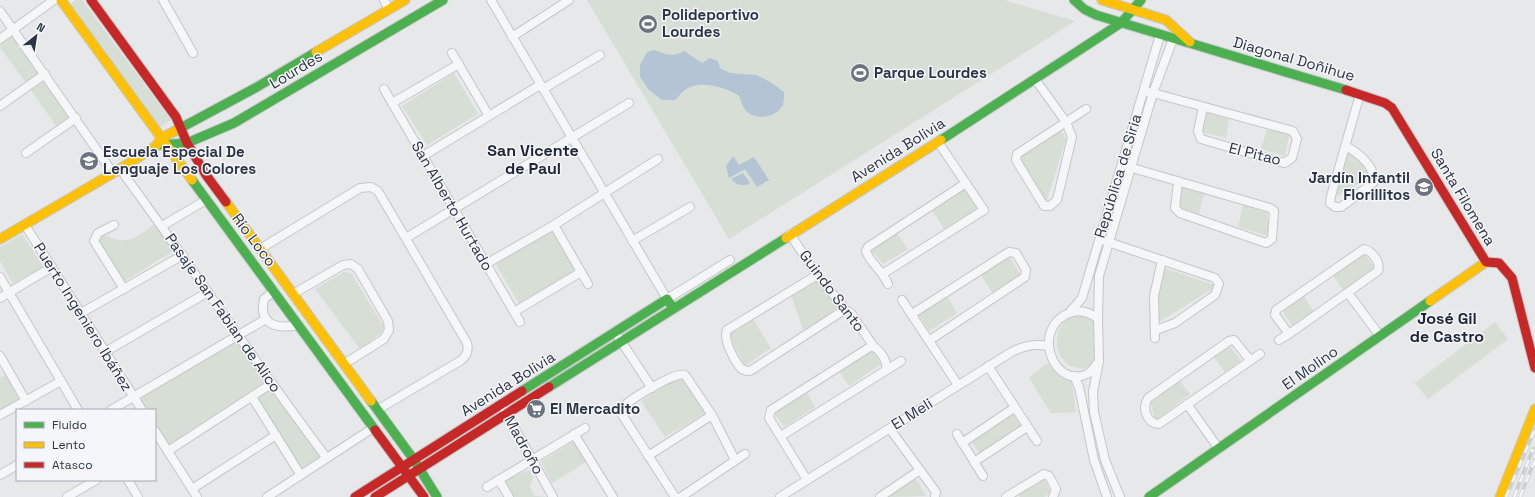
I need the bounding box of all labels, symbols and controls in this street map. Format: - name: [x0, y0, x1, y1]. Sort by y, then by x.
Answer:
- place label: Polideportivo Lourdes: [662, 5, 759, 41]
- sports icon: Polideportivo Lourdes: [637, 13, 659, 35]
- north arrow: [16, 16, 56, 56]
- text: N: [34, 19, 48, 35]
- street label: Diagonal Doñihue: [1231, 32, 1357, 85]
- street label: Lourdes: [266, 46, 326, 93]
- sports icon: Parque Lourdes: [849, 62, 871, 84]
- place label: Parque Lourdes: [874, 63, 987, 82]
- street label: República de Siria: [1090, 111, 1146, 240]
- street label: Avenida Bolivia: [847, 113, 949, 186]
- street label: San Alberto Hurtado: [408, 138, 497, 274]
- street label: El Pitao: [1227, 138, 1283, 169]
- district label: San Vicente de Paul: [487, 140, 579, 179]
- place label: Escuela Especial De Lenguaje Los Colores: [103, 142, 256, 178]
- street label: Santa Filomena: [1427, 145, 1500, 249]
- school or university icon: Escuela Especial De Lenguaje Los Colores: [78, 150, 100, 172]
- place label: Jardín Infantil Florillitos: [1308, 168, 1410, 204]
- school or university icon: Jardín Infantil Florillitos: [1413, 176, 1435, 198]
- street label: Río Loco: [228, 209, 281, 270]
- street label: Pasaje San Fabian de Alico: [161, 229, 286, 396]
- street label: Puerto Ingeniero Ibáñez: [30, 239, 137, 395]
- street label: Guindo Santo: [795, 246, 869, 335]
- district label: José Gil de Castro: [1410, 308, 1484, 347]
- street label: El Molino: [1278, 341, 1341, 394]
- street label: Avenida Bolivia: [457, 347, 559, 420]
- street label: El Meli: [888, 394, 936, 434]
- supermarket icon: El Mercadito: [525, 398, 547, 420]
- place label: El Mercadito: [550, 399, 640, 418]
- legend: [16, 409, 156, 481]
- street label: Madroño: [501, 412, 548, 477]
- text: Fluido: [52, 417, 87, 433]
- text: Lento: [52, 437, 86, 453]
- text: Atasco: [52, 457, 93, 473]

